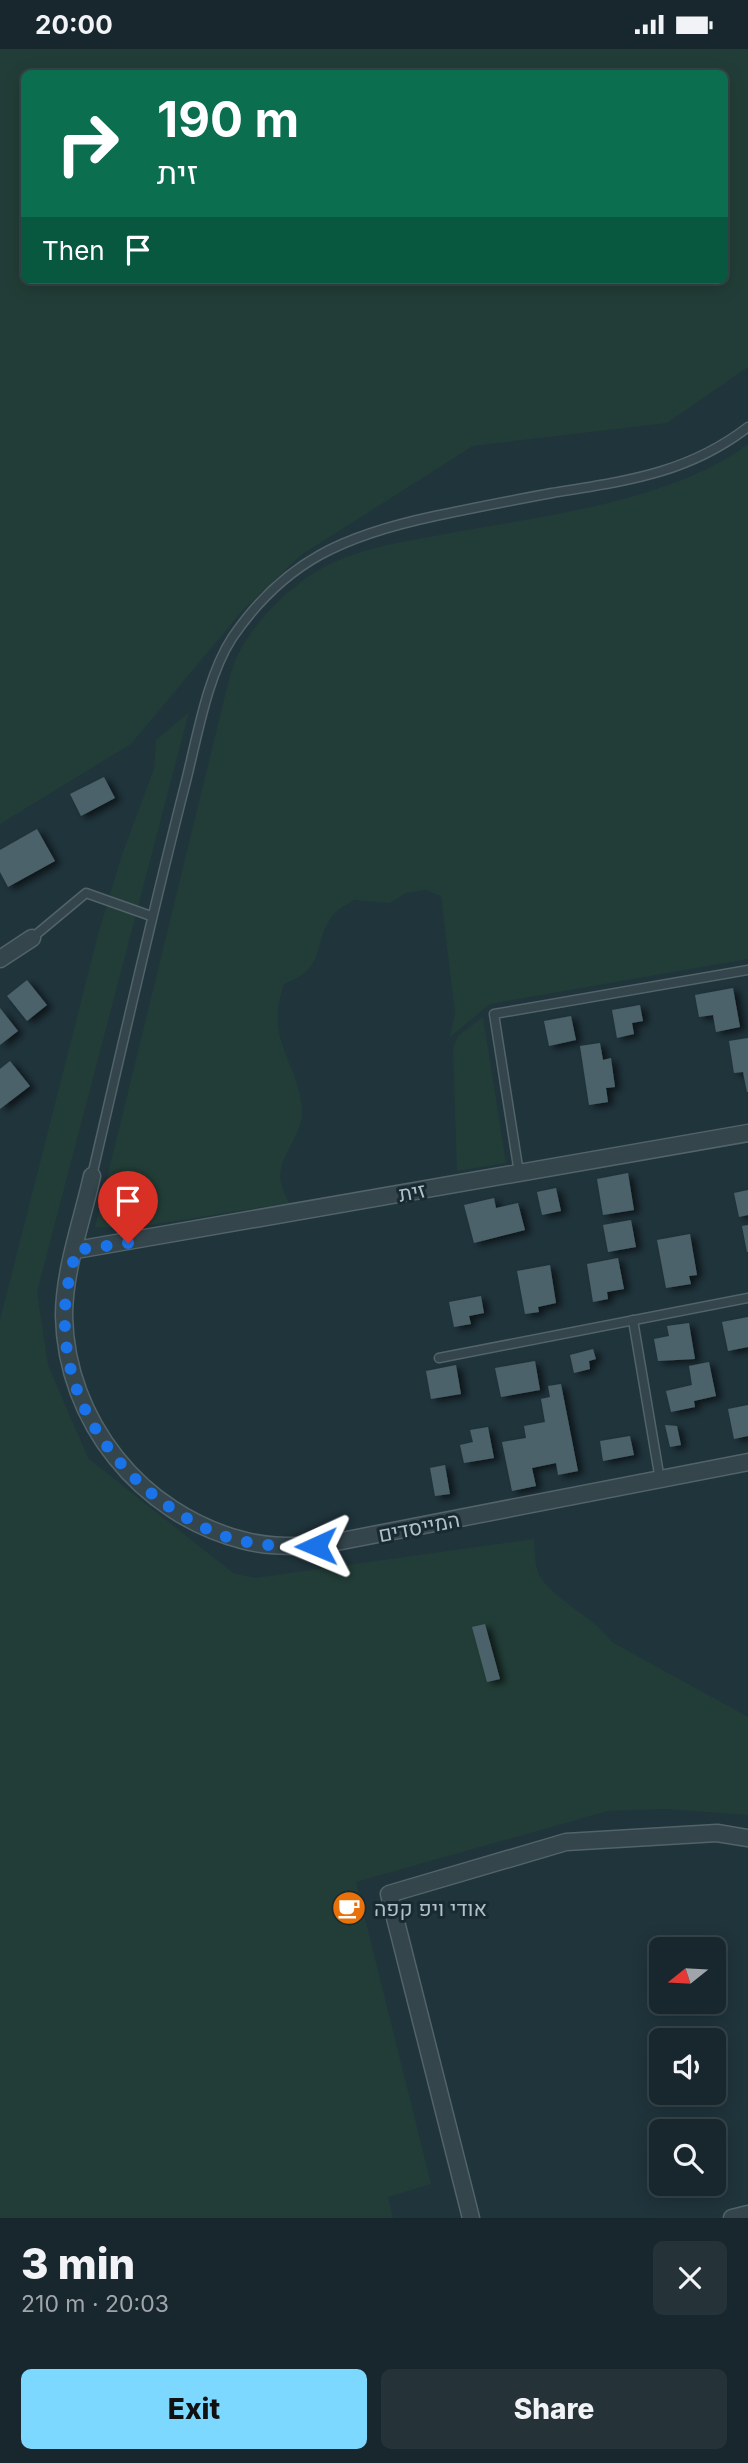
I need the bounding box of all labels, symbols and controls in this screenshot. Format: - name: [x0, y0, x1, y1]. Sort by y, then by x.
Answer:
- text: 20:00: [35, 9, 113, 40]
- text: 190 m: [157, 90, 299, 149]
- icon: right: [42, 98, 133, 189]
- text: זית: [157, 153, 198, 192]
- icon: arrive: [119, 231, 157, 269]
- text: Then: [42, 235, 105, 266]
- pin: [98, 1171, 158, 1243]
- street label: זית: [397, 1177, 427, 1207]
- icon: arrive: [109, 1182, 147, 1220]
- street label: המייסדים: [376, 1507, 462, 1547]
- position arrow: [279, 1509, 353, 1583]
- cafe icon: אודי ויפ קפה: [330, 1889, 368, 1927]
- place label: אודי ויפ קפה: [374, 1896, 487, 1921]
- north arrow: [649, 1937, 726, 2014]
- map controls: [649, 1937, 726, 2196]
- button: sound: [649, 2028, 726, 2105]
- button: search: [649, 2119, 726, 2196]
- text: 3 min: [21, 2238, 135, 2289]
- button: close: [653, 2241, 727, 2315]
- text: 210 m · 20:03: [21, 2290, 169, 2318]
- button: Exit: [21, 2369, 367, 2449]
- button: Share: [381, 2369, 727, 2449]

